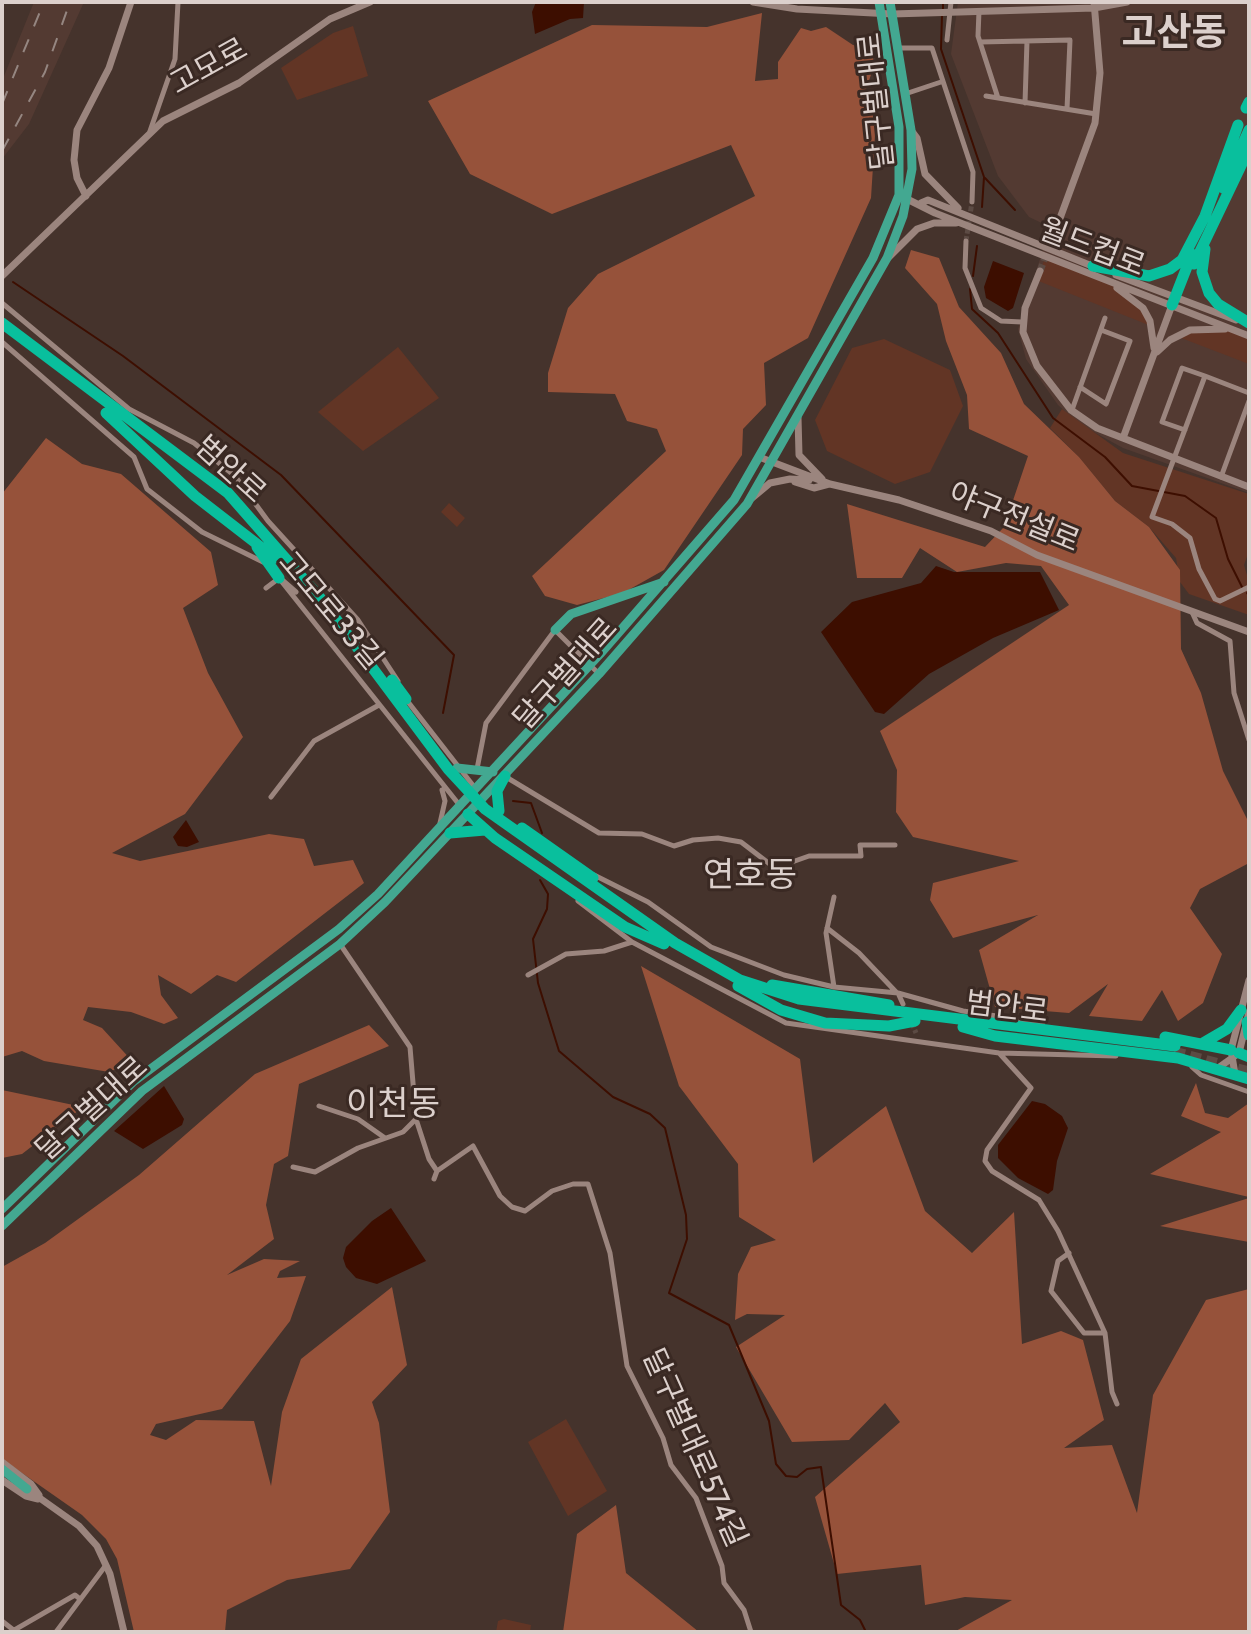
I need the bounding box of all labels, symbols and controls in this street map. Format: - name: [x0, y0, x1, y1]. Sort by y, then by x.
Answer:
- district label: 고산동: [1122, 11, 1226, 57]
- street label: 달구벌대로: [852, 30, 902, 172]
- street label: 고모로: [164, 31, 254, 103]
- street label: 월드컵로: [1034, 211, 1150, 285]
- street label: 범안로: [187, 429, 273, 511]
- street label: 야구전설로: [943, 475, 1085, 561]
- street label: 고모로33길: [270, 545, 390, 677]
- street label: 달구벌대로: [506, 611, 626, 737]
- district label: 연호동: [703, 856, 797, 896]
- street label: 범안로: [964, 985, 1050, 1031]
- street label: 달구벌대로: [29, 1049, 155, 1169]
- district label: 이천동: [346, 1085, 440, 1125]
- street label: 달구벌대로574길: [634, 1343, 754, 1553]

